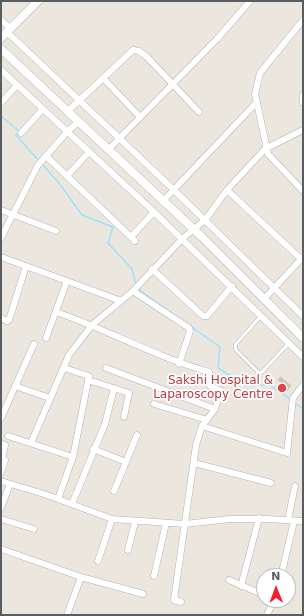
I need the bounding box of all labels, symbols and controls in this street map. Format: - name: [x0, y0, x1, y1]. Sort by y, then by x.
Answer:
- place label: Sakshi Hospital & Laparoscopy Centre: [153, 374, 273, 402]
- marker: Sakshi Hospital & Laparoscopy Centre: [276, 382, 288, 394]
- north arrow: [256, 568, 296, 608]
- text: N: [271, 570, 281, 583]

